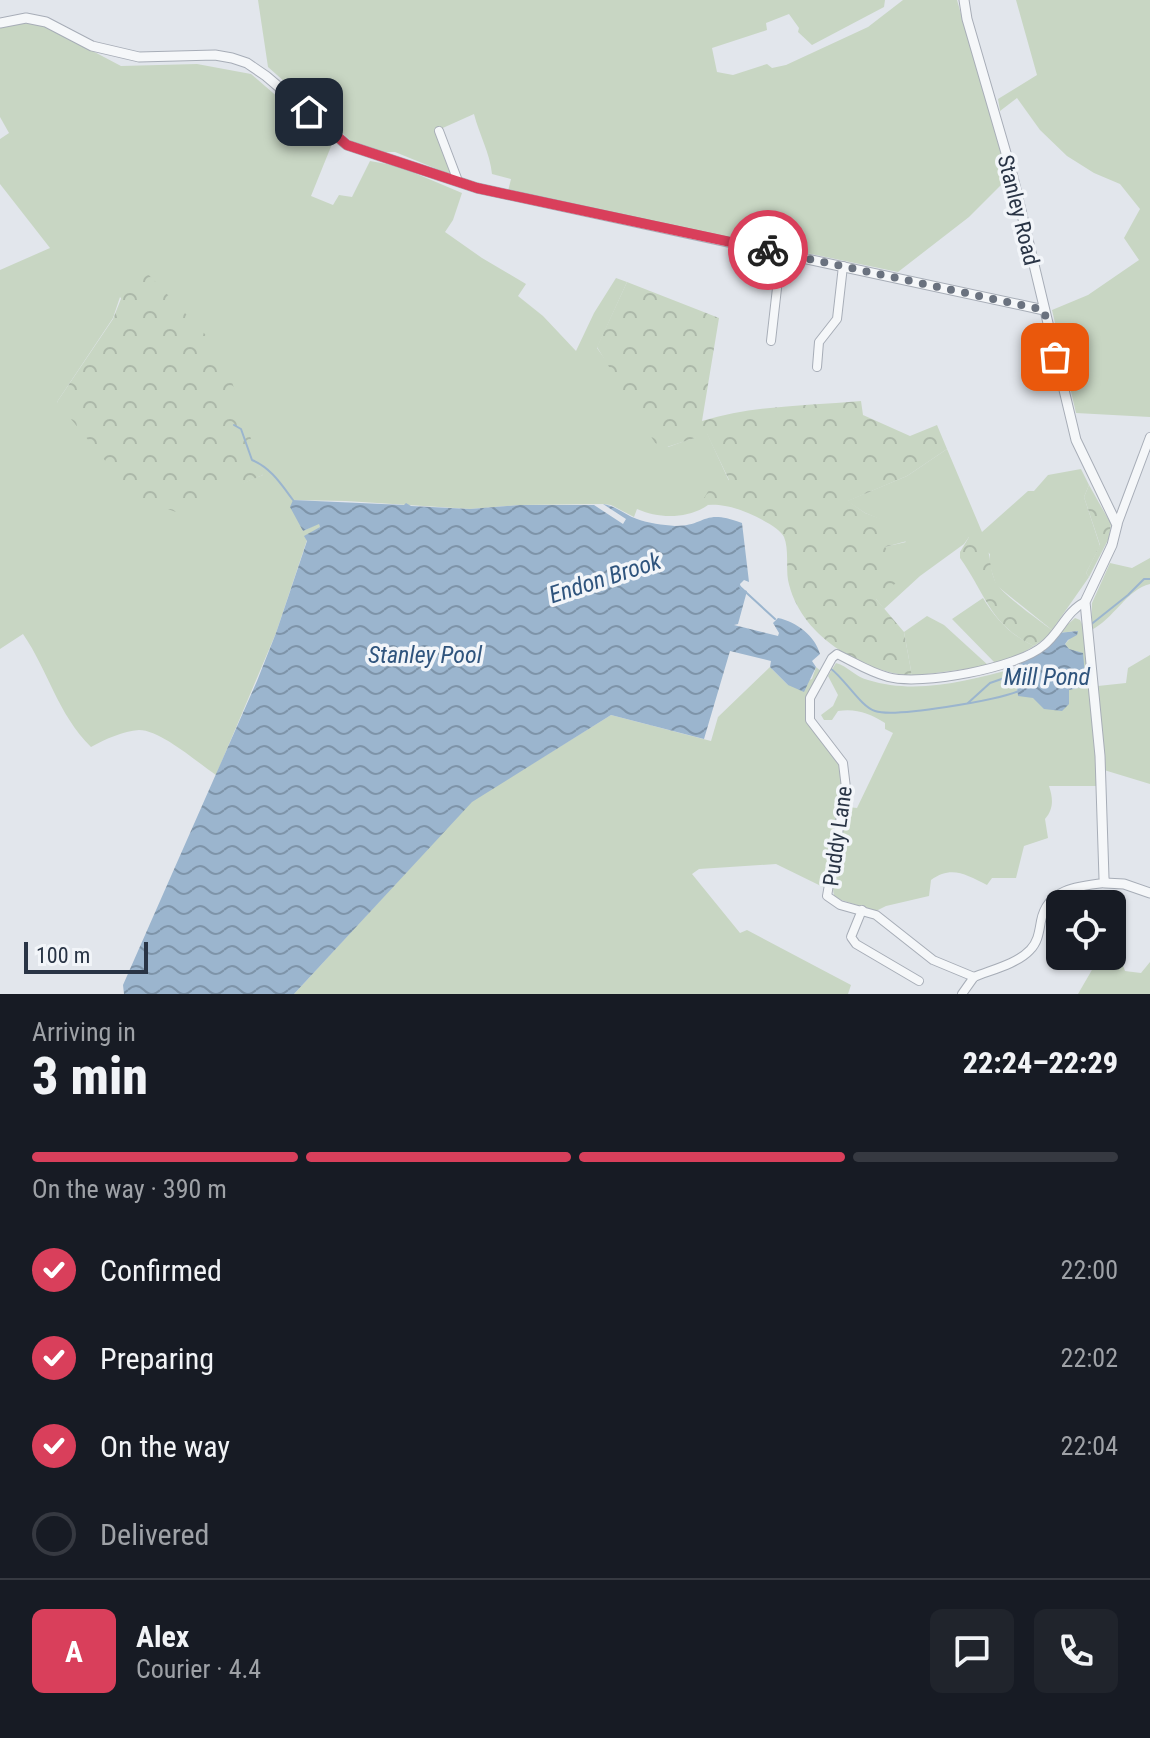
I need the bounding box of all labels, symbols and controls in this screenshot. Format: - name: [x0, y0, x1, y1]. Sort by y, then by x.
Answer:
- pin: [275, 78, 343, 146]
- icon: home: [287, 90, 331, 134]
- street label: Stanley Road: [993, 152, 1044, 268]
- courier: [728, 210, 808, 290]
- icon: bike: [746, 228, 790, 272]
- pin: [1021, 323, 1089, 391]
- icon: bag: [1033, 335, 1077, 379]
- water label: Endon Brook: [545, 547, 665, 609]
- water label: Stanley Pool: [368, 641, 483, 669]
- water label: Mill Pond: [1004, 663, 1091, 691]
- street label: Puddy Lane: [818, 784, 857, 888]
- map controls: [1046, 890, 1126, 970]
- button: locate: [1046, 890, 1126, 970]
- scale bar: [24, 938, 148, 974]
- text: 100 m: [36, 943, 90, 968]
- text: Arriving in: [32, 1017, 136, 1047]
- text: 22:24–22:29: [963, 1045, 1118, 1080]
- text: 3 min: [32, 1046, 148, 1107]
- text: On the way · 390 m: [32, 1174, 227, 1204]
- icon: check: [32, 1248, 76, 1292]
- text: Confirmed: [100, 1253, 222, 1288]
- text: 22:00: [1061, 1255, 1118, 1285]
- icon: check: [32, 1336, 76, 1380]
- text: Preparing: [100, 1341, 214, 1376]
- text: 22:02: [1061, 1343, 1118, 1373]
- icon: check: [32, 1424, 76, 1468]
- text: On the way: [100, 1429, 230, 1464]
- text: 22:04: [1061, 1431, 1118, 1461]
- text: Delivered: [100, 1517, 209, 1552]
- button: chat: [930, 1609, 1014, 1693]
- button: phone: [1034, 1609, 1118, 1693]
- text: Alex: [136, 1619, 189, 1654]
- text: A: [65, 1634, 83, 1669]
- text: Courier · 4.4: [136, 1654, 261, 1684]

